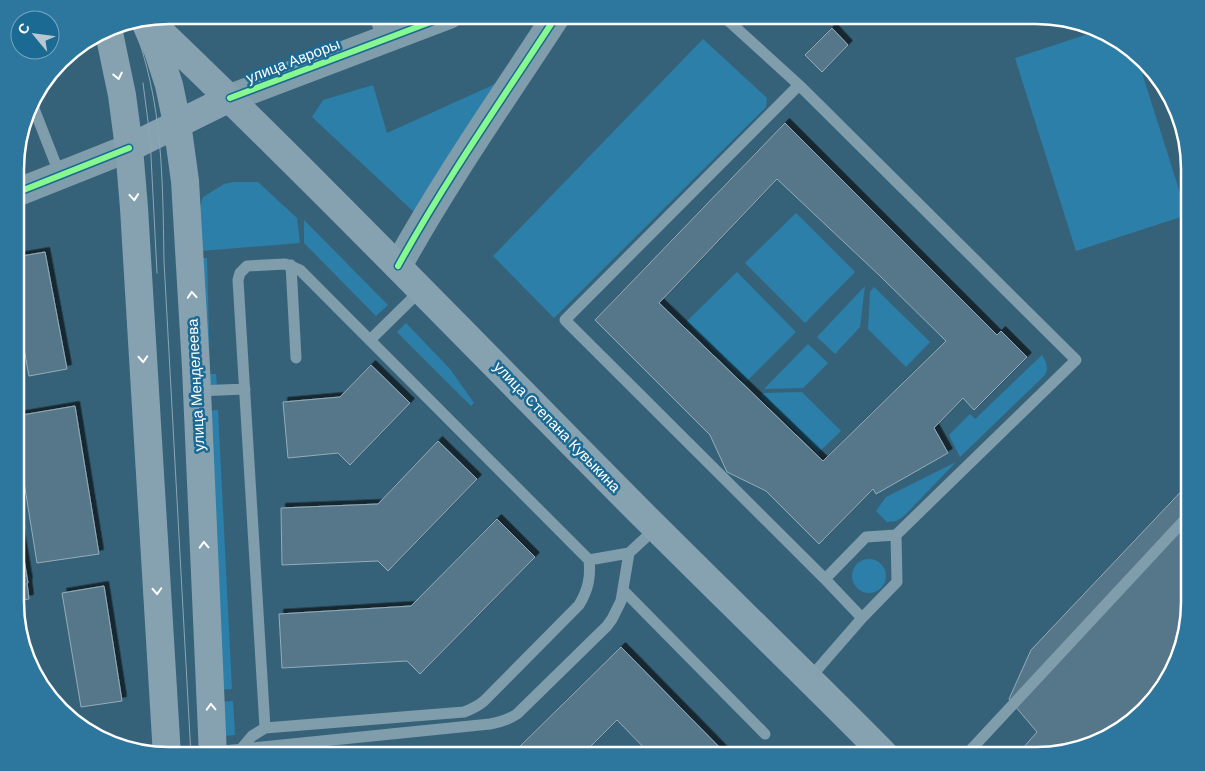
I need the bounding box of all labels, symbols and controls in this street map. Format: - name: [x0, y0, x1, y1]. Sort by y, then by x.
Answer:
- north arrow: [10, 10, 60, 60]
- text: С: [13, 20, 34, 37]
- street label: улица Авроры: [243, 34, 343, 88]
- one-way arrow: [112, 71, 122, 80]
- one-way arrow: [128, 193, 139, 201]
- one-way arrow: [186, 291, 197, 299]
- street label: улица Менделеева: [183, 318, 209, 452]
- one-way arrow: [138, 355, 149, 363]
- street label: улица Степана Кувыкина: [489, 357, 625, 497]
- one-way arrow: [199, 541, 209, 548]
- one-way arrow: [152, 588, 163, 596]
- one-way arrow: [206, 703, 216, 711]

